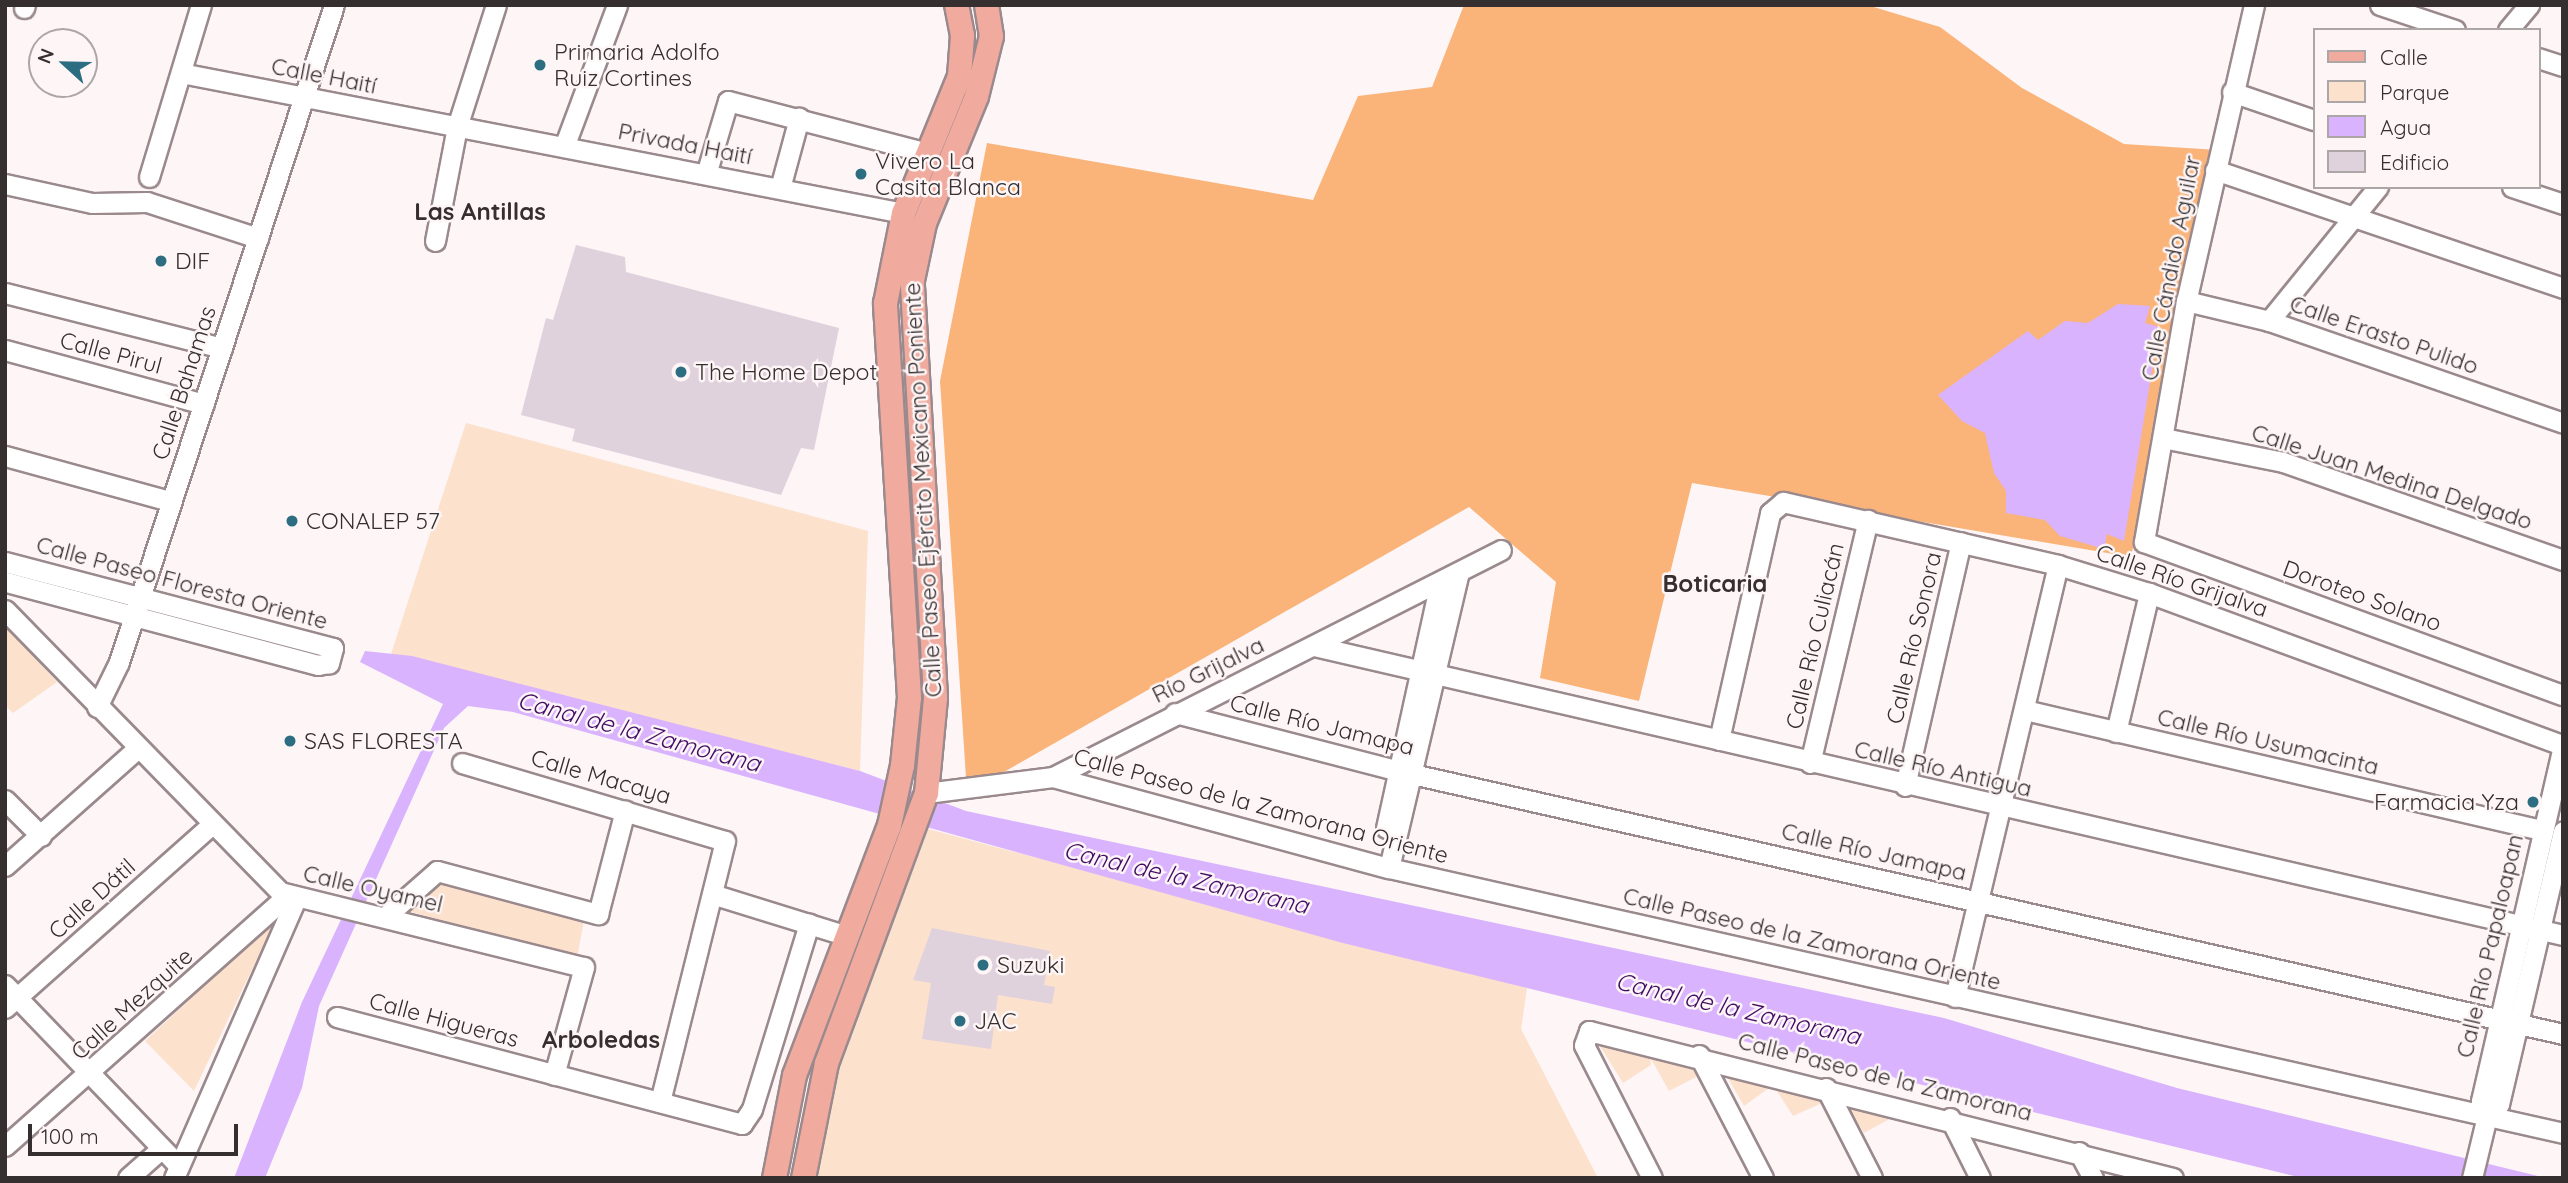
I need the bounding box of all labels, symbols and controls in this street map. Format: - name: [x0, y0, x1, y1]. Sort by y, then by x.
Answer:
- north arrow: [28, 28, 98, 98]
- legend: [2312, 28, 2540, 189]
- place label: Primaria Adolfo Ruiz Cortines: [554, 38, 720, 92]
- text: Calle: [2380, 44, 2428, 70]
- text: N: [32, 45, 59, 67]
- street label: Calle Haití: [269, 52, 379, 100]
- marker: Primaria Adolfo Ruiz Cortines: [532, 57, 548, 73]
- text: Parque: [2380, 79, 2449, 105]
- text: Agua: [2380, 114, 2431, 140]
- street label: Privada Haití: [616, 117, 754, 171]
- place label: Vivero La Casita Blanca: [875, 147, 1021, 201]
- text: Edificio: [2380, 149, 2449, 175]
- street label: Calle Cándido Aguilar: [2136, 153, 2206, 383]
- marker: Vivero La Casita Blanca: [853, 166, 869, 182]
- district label: Las Antillas: [414, 198, 546, 226]
- place label: DIF: [175, 247, 210, 275]
- marker: DIF: [153, 253, 169, 269]
- street label: Calle Paseo Ejército Mexicano Poniente: [898, 282, 948, 698]
- street label: Calle Erasto Pulido: [2286, 290, 2482, 380]
- street label: Calle Bahamas: [146, 303, 222, 463]
- street label: Calle Pirul: [57, 326, 165, 380]
- place label: The Home Depot: [695, 358, 877, 386]
- marker: The Home Depot: [673, 364, 689, 380]
- street label: Calle Juan Medina Delgado: [2248, 419, 2536, 535]
- place label: CONALEP 57: [306, 507, 440, 535]
- marker: CONALEP 57: [284, 513, 300, 529]
- street label: Calle Paseo Floresta Oriente: [33, 531, 331, 635]
- street label: Calle Río Grijalva: [2093, 539, 2271, 623]
- street label: Calle Río Culiacán: [1780, 540, 1850, 732]
- street label: Calle Río Sonora: [1881, 549, 1947, 727]
- street label: Doroteo Solano: [2279, 554, 2445, 638]
- district label: Boticaria: [1663, 570, 1767, 598]
- street label: Río Grijalva: [1147, 631, 1269, 709]
- water label: Canal de la Zamorana: [514, 686, 764, 778]
- street label: Calle Río Jamapa: [1227, 689, 1417, 761]
- street label: Calle Río Usumacinta: [2155, 703, 2381, 781]
- place label: SAS FLORESTA: [304, 727, 463, 755]
- marker: SAS FLORESTA: [282, 733, 298, 749]
- street label: Calle Río Antigua: [1852, 735, 2034, 803]
- street label: Calle Paseo de la Zamorana Oriente: [1071, 743, 1451, 869]
- street label: Calle Macaya: [528, 744, 674, 810]
- place label: Farmacia Yza: [2374, 788, 2519, 816]
- marker: Farmacia Yza: [2525, 794, 2541, 810]
- street label: Calle Río Jamapa: [1779, 817, 1969, 887]
- street label: Calle Río Papaloapan: [2451, 832, 2529, 1060]
- water label: Canal de la Zamorana: [1061, 836, 1311, 920]
- street label: Calle Dátil: [43, 853, 141, 945]
- street label: Calle Oyamel: [300, 860, 446, 918]
- street label: Calle Paseo de la Zamorana Oriente: [1620, 882, 2004, 996]
- street label: Calle Mezquite: [66, 942, 198, 1066]
- place label: Suzuki: [997, 951, 1064, 979]
- marker: Suzuki: [975, 957, 991, 973]
- water label: Canal de la Zamorana: [1613, 967, 1863, 1051]
- street label: Calle Higueras: [366, 987, 522, 1053]
- place label: JAC: [974, 1007, 1017, 1035]
- marker: JAC: [952, 1013, 968, 1029]
- district label: Arboledas: [542, 1026, 660, 1054]
- street label: Calle Paseo de la Zamorana: [1735, 1027, 2035, 1127]
- scale bar: [32, 1110, 242, 1154]
- text: 100 m: [41, 1123, 99, 1149]

